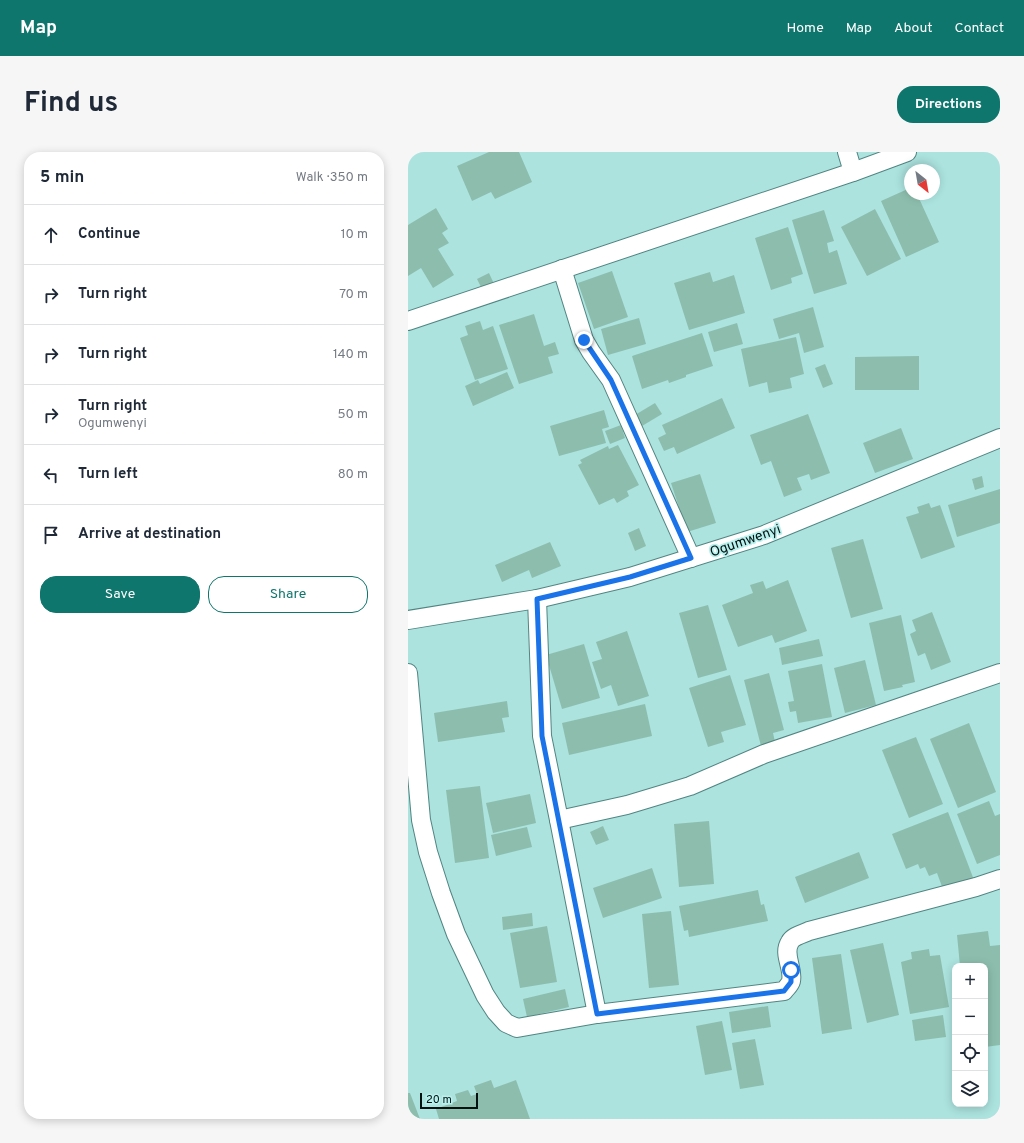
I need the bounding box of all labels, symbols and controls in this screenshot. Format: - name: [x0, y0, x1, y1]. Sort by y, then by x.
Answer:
- text: Map: [20, 16, 57, 40]
- text: Home: [787, 20, 824, 37]
- text: Map: [846, 20, 872, 37]
- text: About: [894, 20, 933, 37]
- text: Contact: [955, 20, 1004, 37]
- text: Find us: [24, 86, 118, 122]
- button: Directions: [897, 86, 1000, 123]
- north arrow: [904, 164, 940, 200]
- text: 5 min: [40, 167, 84, 189]
- text: Walk · 350 m: [296, 170, 368, 186]
- icon: ahead: [40, 224, 62, 246]
- text: Continue: [78, 225, 140, 244]
- text: 10 m: [341, 227, 368, 243]
- icon: right: [40, 284, 62, 306]
- text: Turn right: [78, 285, 147, 304]
- text: 70 m: [339, 287, 368, 303]
- route end: [575, 331, 593, 349]
- icon: right: [40, 344, 62, 366]
- text: Turn right: [78, 345, 147, 364]
- text: 140 m: [333, 347, 368, 363]
- text: Turn right: [78, 397, 147, 416]
- icon: right: [40, 404, 62, 426]
- text: 50 m: [338, 407, 368, 423]
- text: Ogumwenyi: [78, 416, 147, 432]
- icon: left: [40, 464, 62, 486]
- text: Turn left: [78, 465, 138, 484]
- text: 80 m: [338, 467, 368, 483]
- street label: Ogumwenyi: [708, 521, 783, 562]
- icon: arrive: [40, 524, 62, 546]
- text: Arrive at destination: [78, 525, 221, 544]
- button: Save: [40, 576, 200, 613]
- button: Share: [208, 576, 368, 613]
- route start: [782, 961, 800, 979]
- map controls: [952, 963, 988, 1107]
- button: +: [952, 963, 988, 999]
- button: −: [952, 999, 988, 1035]
- button: locate: [952, 1035, 988, 1071]
- button: layers: [952, 1071, 988, 1107]
- scale bar: [420, 1091, 478, 1110]
- text: 20 m: [426, 1093, 452, 1107]

